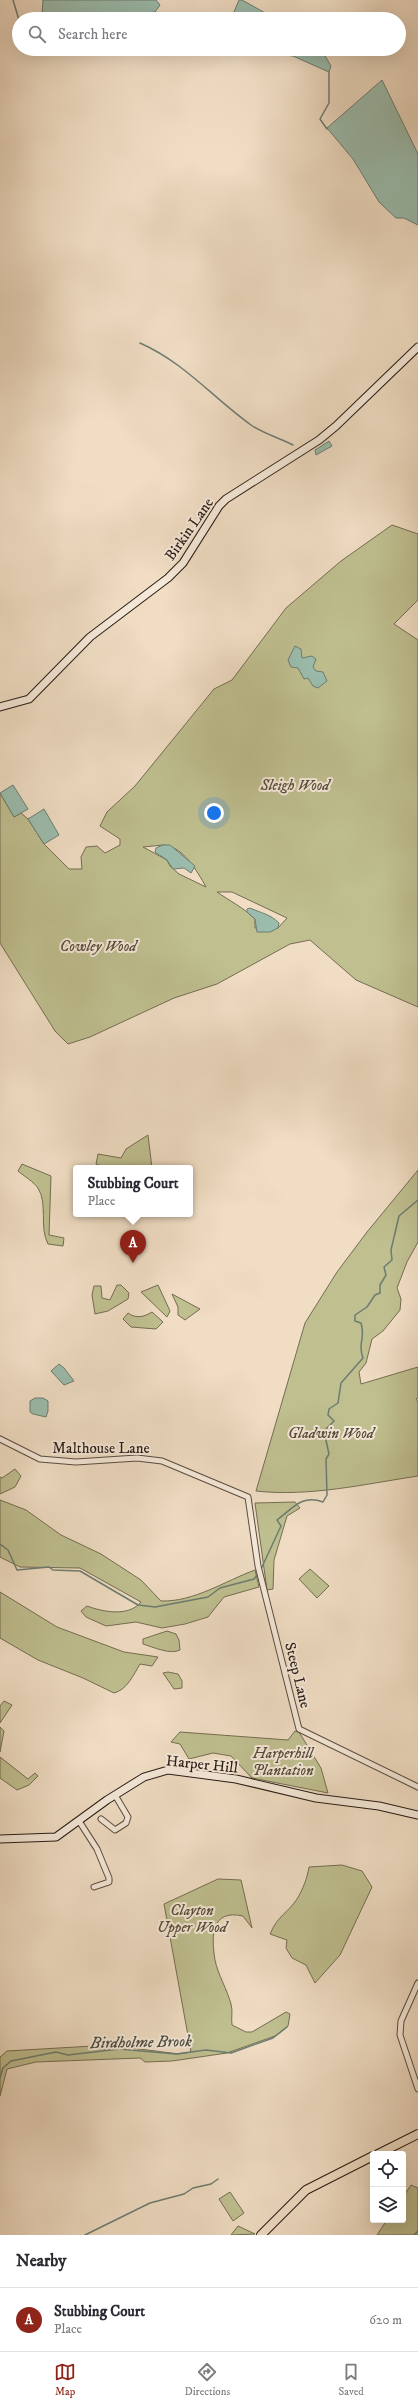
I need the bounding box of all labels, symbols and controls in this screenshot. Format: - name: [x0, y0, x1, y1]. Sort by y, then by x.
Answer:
- search box: [12, 12, 406, 56]
- icon: search: [26, 23, 48, 45]
- text: Search here: [58, 25, 127, 44]
- street label: Birkin Lane: [161, 494, 218, 564]
- park label: Sleigh Wood: [260, 776, 332, 795]
- your location: [204, 803, 224, 823]
- park label: Cowley Wood: [60, 937, 139, 956]
- popup: [73, 1165, 193, 1217]
- text: Stubbing Court: [87, 1174, 179, 1193]
- text: Place: [87, 1193, 115, 1209]
- pin: A: [120, 1230, 146, 1263]
- park label: Gladwin Wood: [288, 1424, 377, 1443]
- street label: Malthouse Lane: [52, 1439, 150, 1458]
- street label: Steep Lane: [280, 1640, 315, 1710]
- park label: Harperhill Plantation: [252, 1744, 315, 1780]
- street label: Harper Hill: [165, 1751, 240, 1778]
- park label: Clayton Upper Wood: [157, 1901, 230, 1937]
- water label: Birdholme Brook: [89, 2031, 192, 2053]
- map controls: [370, 2151, 406, 2223]
- button: locate: [370, 2151, 406, 2187]
- button: layers: [370, 2187, 406, 2223]
- text: Nearby: [16, 2250, 66, 2272]
- text: Stubbing Court: [54, 2302, 145, 2321]
- text: A: [25, 2312, 33, 2328]
- text: 620 m: [369, 2312, 402, 2328]
- text: Place: [54, 2321, 82, 2337]
- tab: Map: [54, 2361, 76, 2399]
- tab: Directions: [185, 2361, 230, 2399]
- tab: Saved: [339, 2361, 364, 2399]

